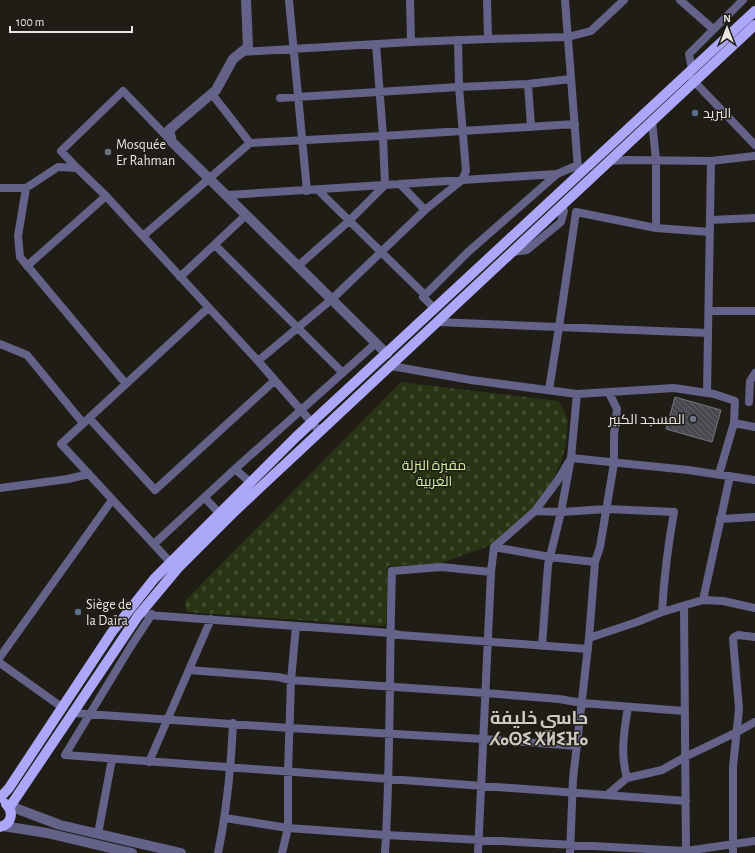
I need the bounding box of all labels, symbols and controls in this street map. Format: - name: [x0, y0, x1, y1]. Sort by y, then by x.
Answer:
- scale bar: [10, 8, 132, 34]
- north arrow: [707, 8, 747, 48]
- text: N: [723, 13, 731, 24]
- text: 100 m: [16, 16, 44, 28]
- place label: البريد: [703, 107, 731, 121]
- marker: البريد: [690, 108, 700, 118]
- place label: Mosquée Er Rahman: [116, 138, 175, 168]
- marker: Mosquée Er Rahman: [103, 147, 113, 157]
- place label: المسجد الكبير: [607, 413, 685, 427]
- marker: المسجد الكبير: [688, 414, 698, 424]
- park label: مقبرة النزلة الغربية: [402, 459, 466, 489]
- place label: Siège de la Daïra: [86, 598, 132, 628]
- marker: Siège de la Daïra: [73, 607, 83, 617]
- district label: حاسي خليفة ⵃⴰⵙⵉ ⵅⵍⵉⴼⴰ: [489, 710, 589, 749]

